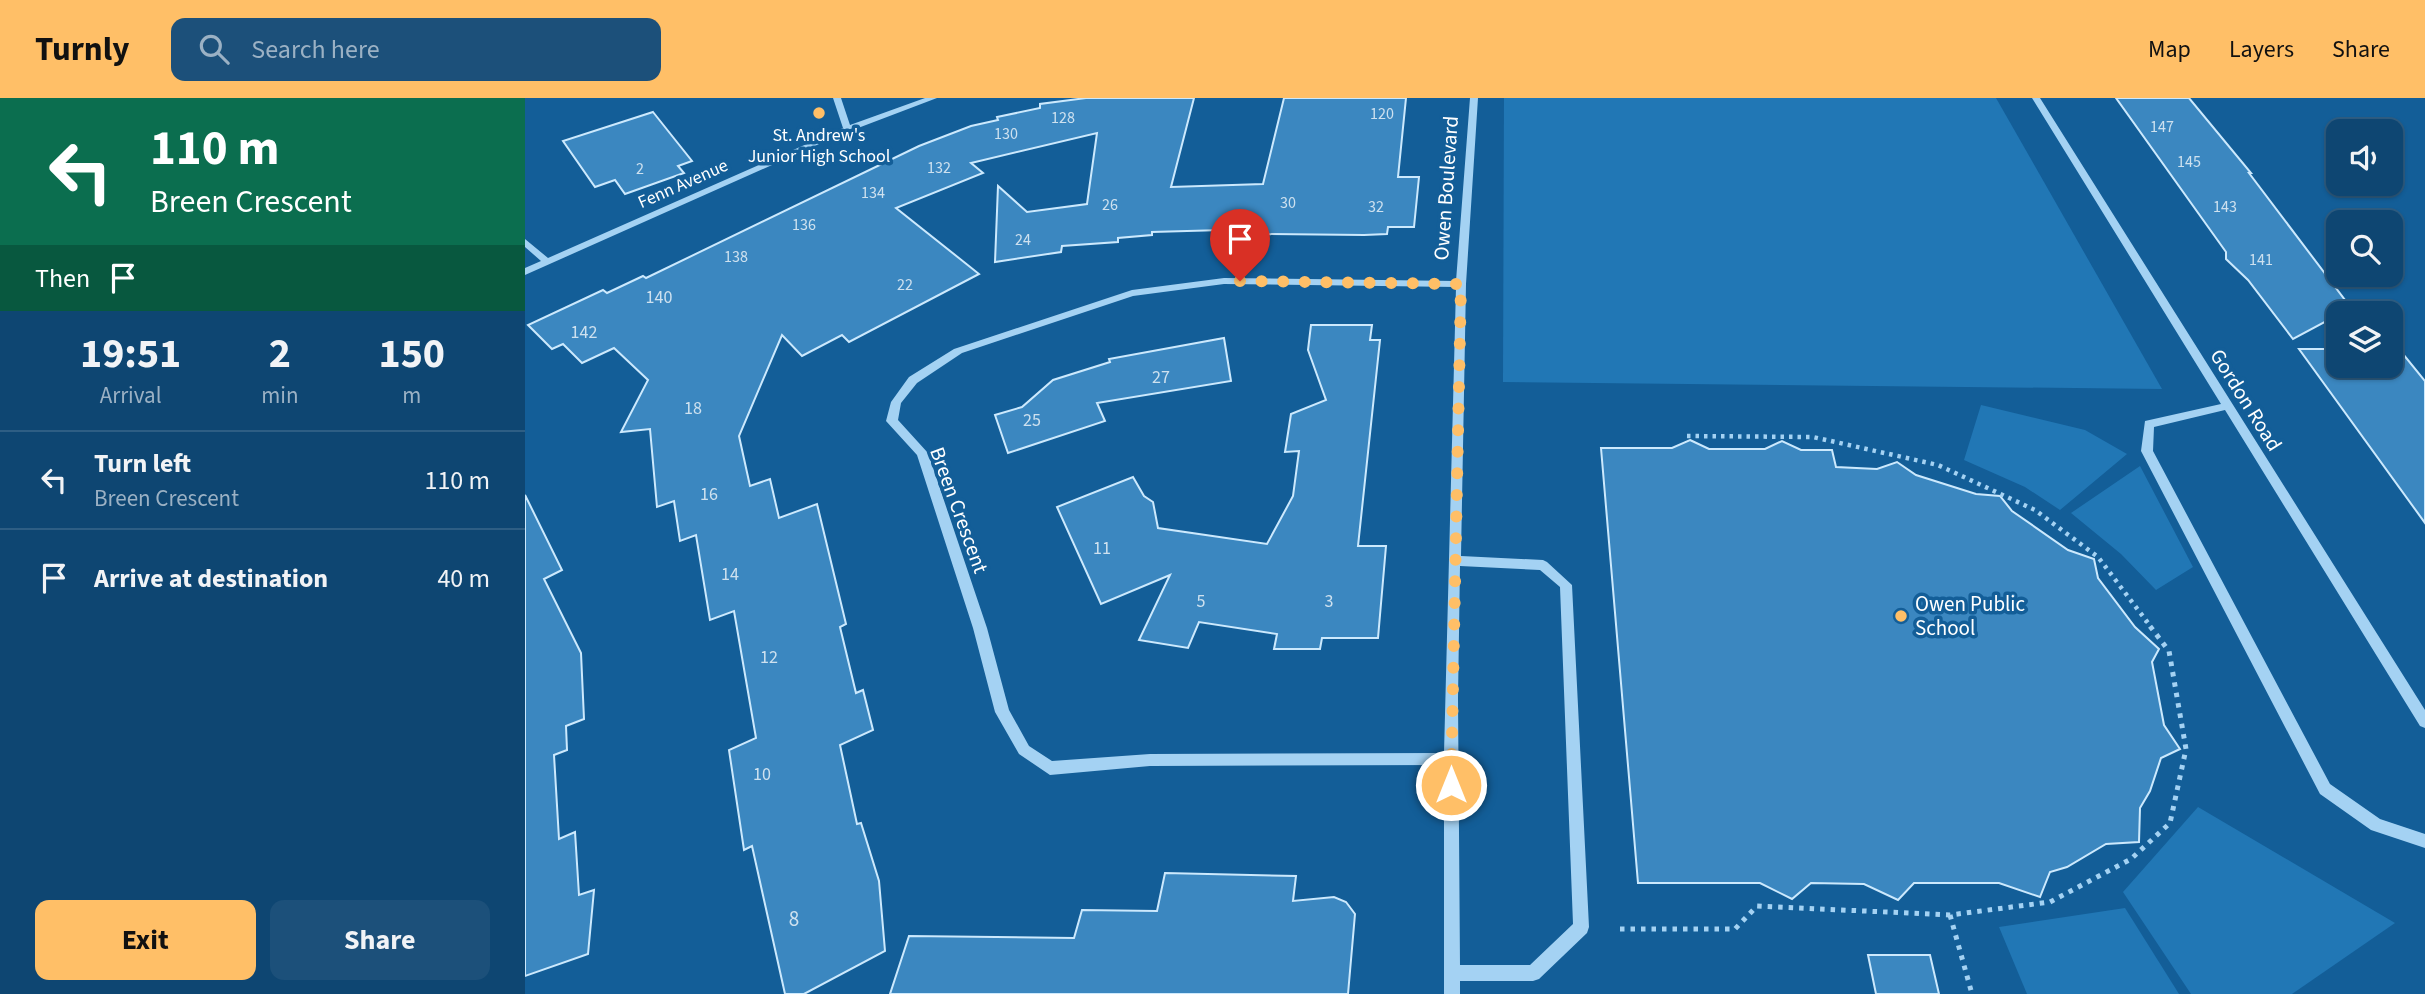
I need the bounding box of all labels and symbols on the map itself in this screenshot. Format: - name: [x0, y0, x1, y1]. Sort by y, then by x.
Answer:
- house number: 120: [1370, 103, 1394, 125]
- marker: St. Andrew's Junior High School: [811, 105, 827, 121]
- house number: 128: [1051, 107, 1075, 129]
- street label: Owen Boulevard: [1426, 115, 1466, 261]
- house number: 147: [2150, 116, 2174, 138]
- place label: St. Andrew's Junior High School: [748, 123, 890, 169]
- house number: 130: [994, 123, 1018, 145]
- house number: 145: [2177, 151, 2201, 173]
- street label: Fenn Avenue: [634, 153, 732, 215]
- house number: 132: [927, 157, 951, 179]
- house number: 2: [636, 158, 644, 180]
- house number: 134: [861, 182, 885, 204]
- house number: 30: [1280, 192, 1296, 214]
- house number: 26: [1102, 194, 1118, 216]
- house number: 32: [1368, 196, 1384, 218]
- house number: 143: [2213, 196, 2237, 218]
- pin: [1210, 209, 1270, 281]
- house number: 136: [792, 214, 816, 236]
- house number: 24: [1015, 229, 1031, 251]
- house number: 138: [724, 246, 748, 268]
- house number: 141: [2249, 249, 2273, 271]
- house number: 22: [897, 274, 913, 296]
- house number: 140: [646, 285, 672, 310]
- house number: 142: [571, 320, 597, 345]
- street label: Gordon Road: [2203, 343, 2289, 457]
- house number: 27: [1152, 365, 1170, 390]
- house number: 18: [684, 396, 702, 421]
- house number: 25: [1023, 408, 1041, 433]
- street label: Breen Crescent: [922, 443, 996, 577]
- house number: 16: [700, 482, 718, 507]
- house number: 11: [1093, 536, 1111, 561]
- house number: 14: [721, 562, 739, 587]
- house number: 5: [1197, 589, 1206, 614]
- house number: 3: [1325, 589, 1334, 614]
- place label: Owen Public School: [1915, 589, 2026, 643]
- marker: Owen Public School: [1893, 608, 1909, 624]
- house number: 12: [760, 645, 778, 670]
- position arrow: [1414, 748, 1488, 822]
- house number: 10: [753, 762, 771, 787]
- house number: 8: [789, 904, 799, 934]

